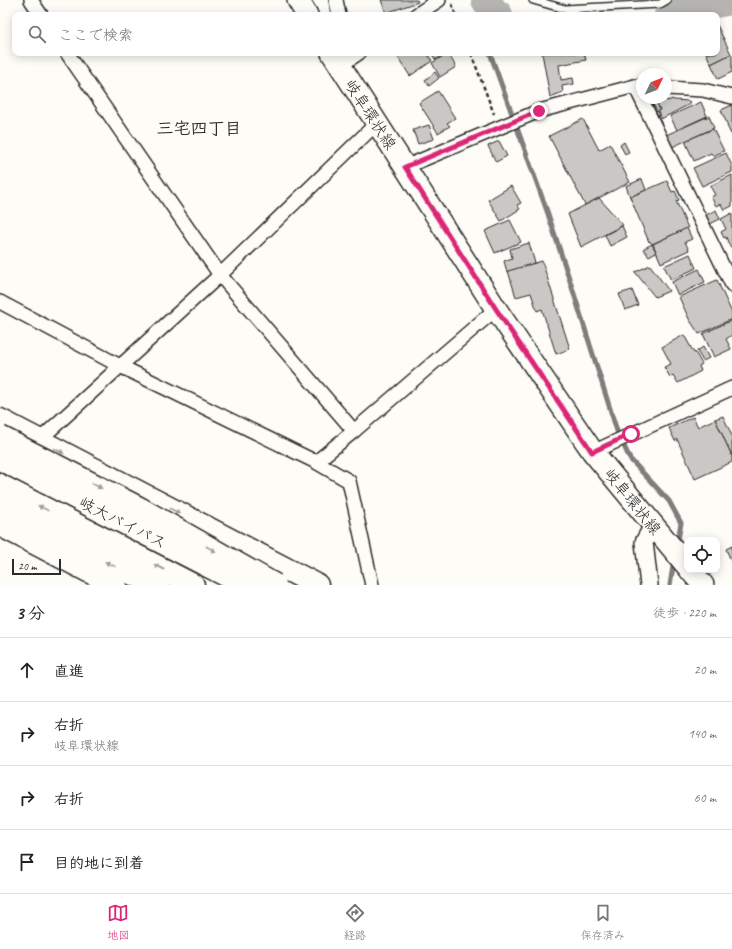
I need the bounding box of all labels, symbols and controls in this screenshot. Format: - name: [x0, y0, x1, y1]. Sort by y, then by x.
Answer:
- search box: [12, 12, 720, 56]
- icon: search: [26, 23, 48, 45]
- text: ここで検索: [58, 26, 133, 45]
- north arrow: [636, 68, 672, 104]
- street label: 岐阜環状線: [340, 76, 400, 154]
- route end: [530, 102, 548, 120]
- district label: 三宅四丁目: [157, 118, 242, 139]
- route start: [622, 425, 640, 443]
- one-way arrow: [54, 448, 65, 454]
- street label: 岐阜環状線: [599, 464, 665, 539]
- one-way arrow: [91, 483, 103, 490]
- street label: 岐大バイパス: [75, 492, 170, 554]
- one-way arrow: [37, 504, 49, 511]
- one-way arrow: [169, 508, 181, 514]
- map controls: [684, 537, 720, 573]
- button: locate: [684, 537, 720, 573]
- one-way arrow: [205, 545, 217, 552]
- scale bar: [12, 557, 61, 576]
- text: 20 m: [18, 559, 37, 573]
- one-way arrow: [104, 561, 115, 567]
- one-way arrow: [153, 564, 164, 570]
- text: 3 分: [16, 603, 45, 624]
- text: 徒歩 · 220 m: [653, 605, 716, 621]
- icon: ahead: [16, 659, 38, 681]
- text: 直進: [54, 662, 84, 681]
- text: 20 m: [694, 662, 716, 678]
- text: 右折: [54, 716, 84, 735]
- icon: right: [16, 723, 38, 745]
- text: 140 m: [688, 726, 716, 742]
- text: 岐阜環状線: [54, 738, 119, 754]
- icon: right: [16, 787, 38, 809]
- text: 右折: [54, 790, 84, 809]
- text: 60 m: [694, 790, 716, 806]
- icon: arrive: [16, 851, 38, 873]
- text: 目的地に到着: [54, 854, 144, 873]
- tab: 地図: [107, 902, 129, 942]
- tab: 経路: [344, 902, 366, 942]
- tab: 保存済み: [581, 902, 625, 942]

